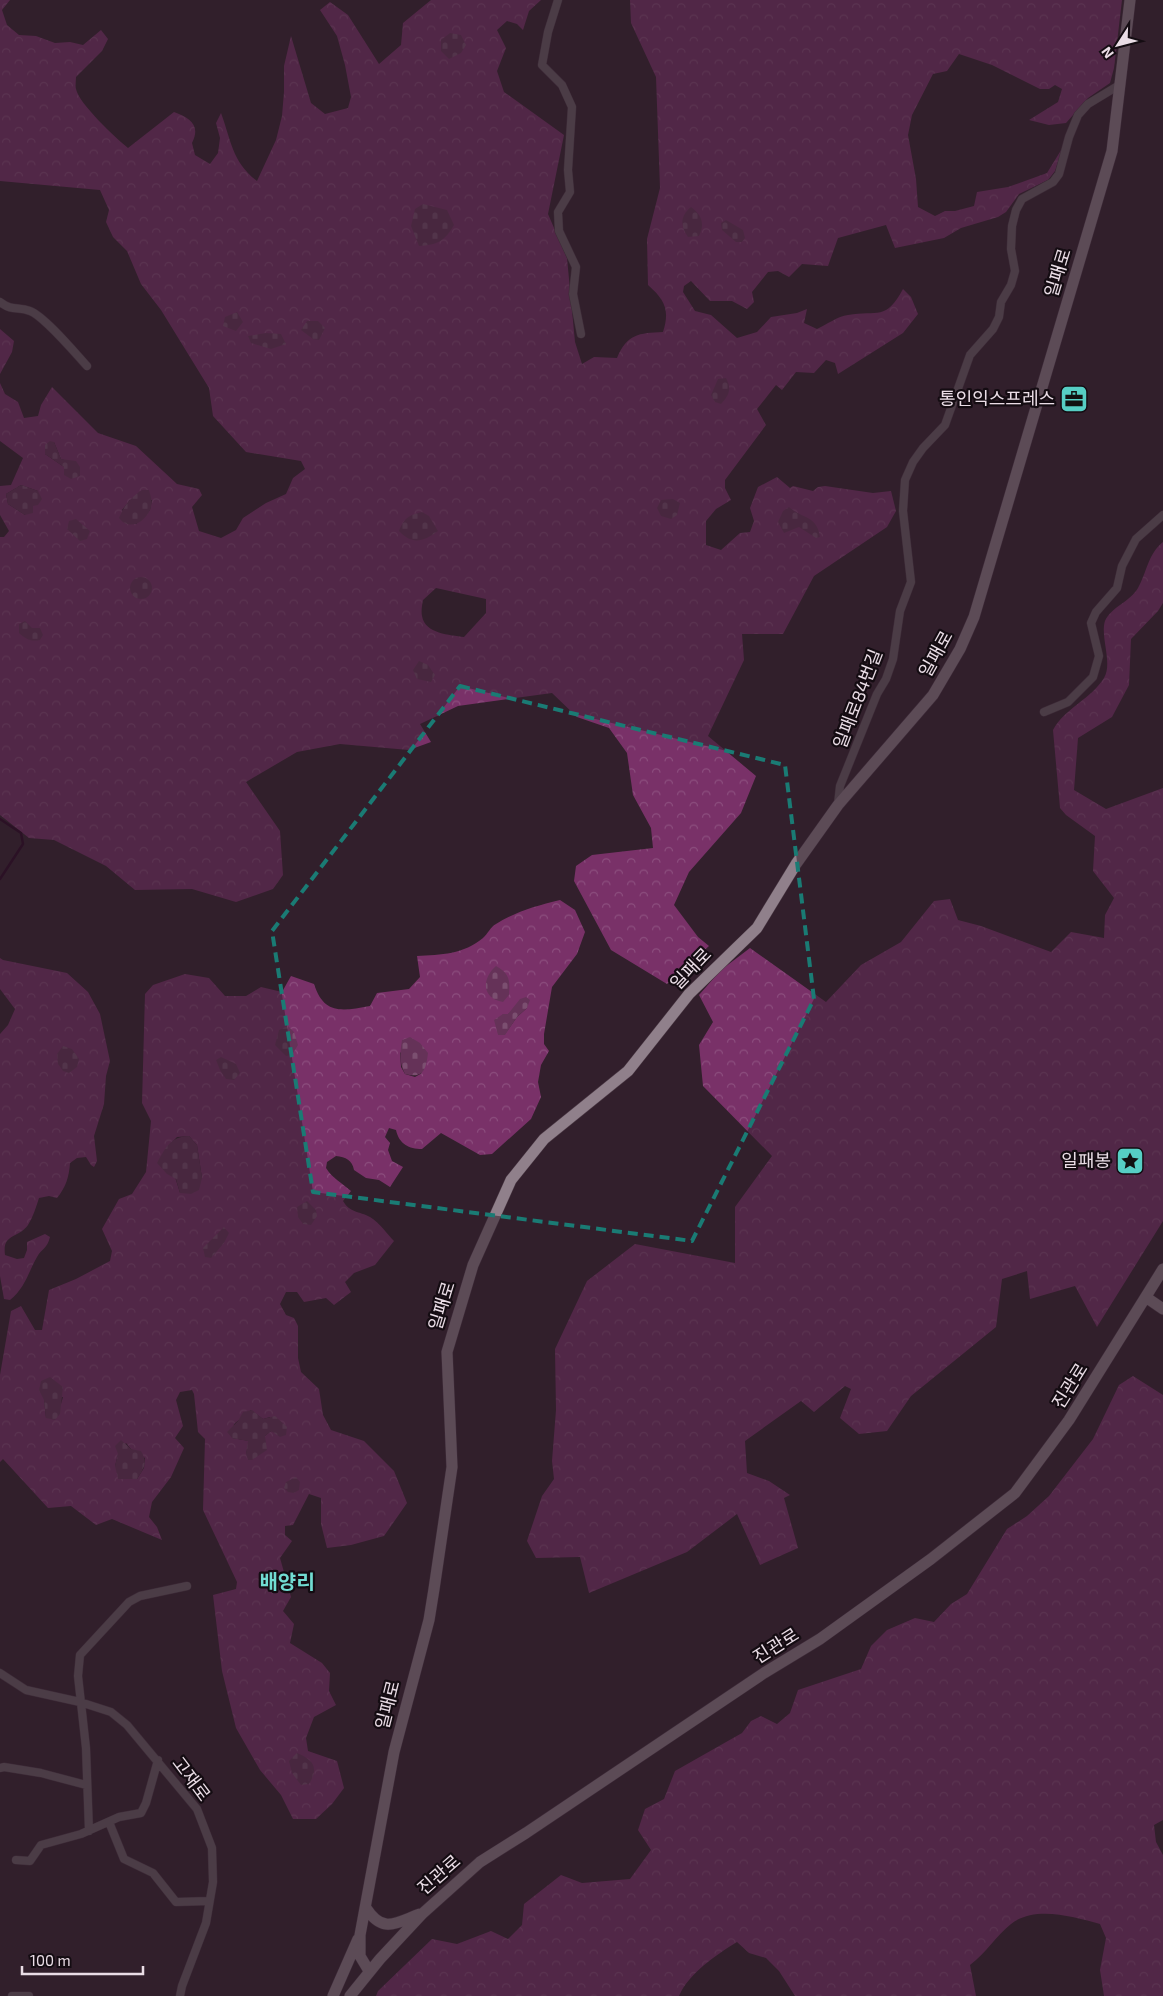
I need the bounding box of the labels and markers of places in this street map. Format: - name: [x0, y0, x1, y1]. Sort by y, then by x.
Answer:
- office icon: 통인익스프레스: [1059, 384, 1089, 414]
- place label: 통인익스프레스: [939, 387, 1055, 409]
- place icon: 일패봉: [1115, 1146, 1145, 1176]
- place label: 일패봉: [1061, 1149, 1111, 1171]

